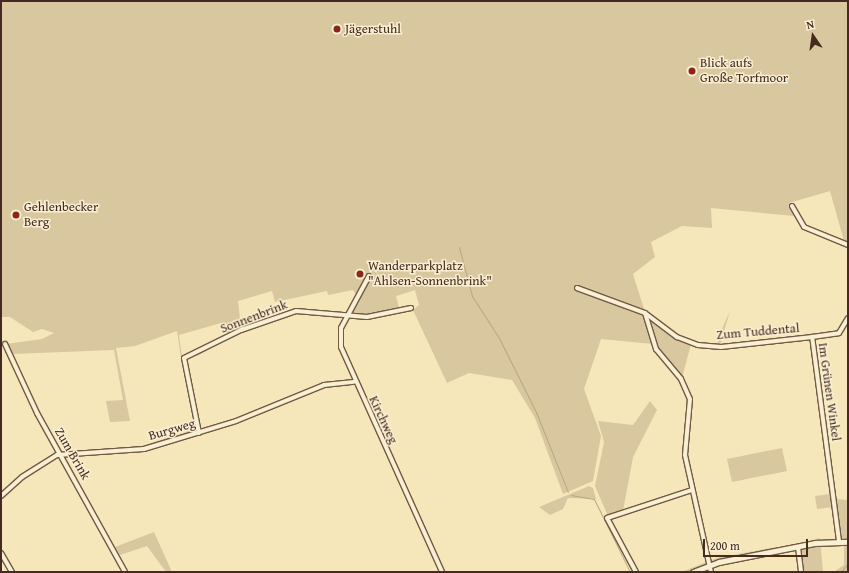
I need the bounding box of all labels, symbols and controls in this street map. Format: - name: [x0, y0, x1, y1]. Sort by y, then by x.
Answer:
- north arrow: [793, 16, 833, 56]
- text: N: [805, 16, 816, 33]
- place label: Jägerstuhl: [345, 21, 401, 37]
- marker: Jägerstuhl: [332, 24, 342, 34]
- place label: Blick aufs Große Torfmoor: [700, 56, 788, 87]
- marker: Blick aufs Große Torfmoor: [687, 66, 697, 76]
- place label: Gehlenbecker Berg: [24, 200, 98, 231]
- marker: Gehlenbecker Berg: [11, 210, 21, 220]
- place label: Wanderparkplatz "Ahlsen-Sonnenbrink": [368, 259, 492, 290]
- marker: Wanderparkplatz "Ahlsen-Sonnenbrink": [355, 269, 365, 279]
- street label: Sonnenbrink: [218, 297, 290, 337]
- street label: Zum Tuddental: [716, 321, 800, 343]
- street label: Im Grünen Winkel: [814, 342, 844, 442]
- street label: Kirchweg: [365, 394, 401, 446]
- street label: Burgweg: [147, 416, 197, 444]
- street label: Zum Brink: [51, 425, 93, 483]
- scale bar: [705, 531, 810, 557]
- text: 200 m: [710, 537, 740, 554]

